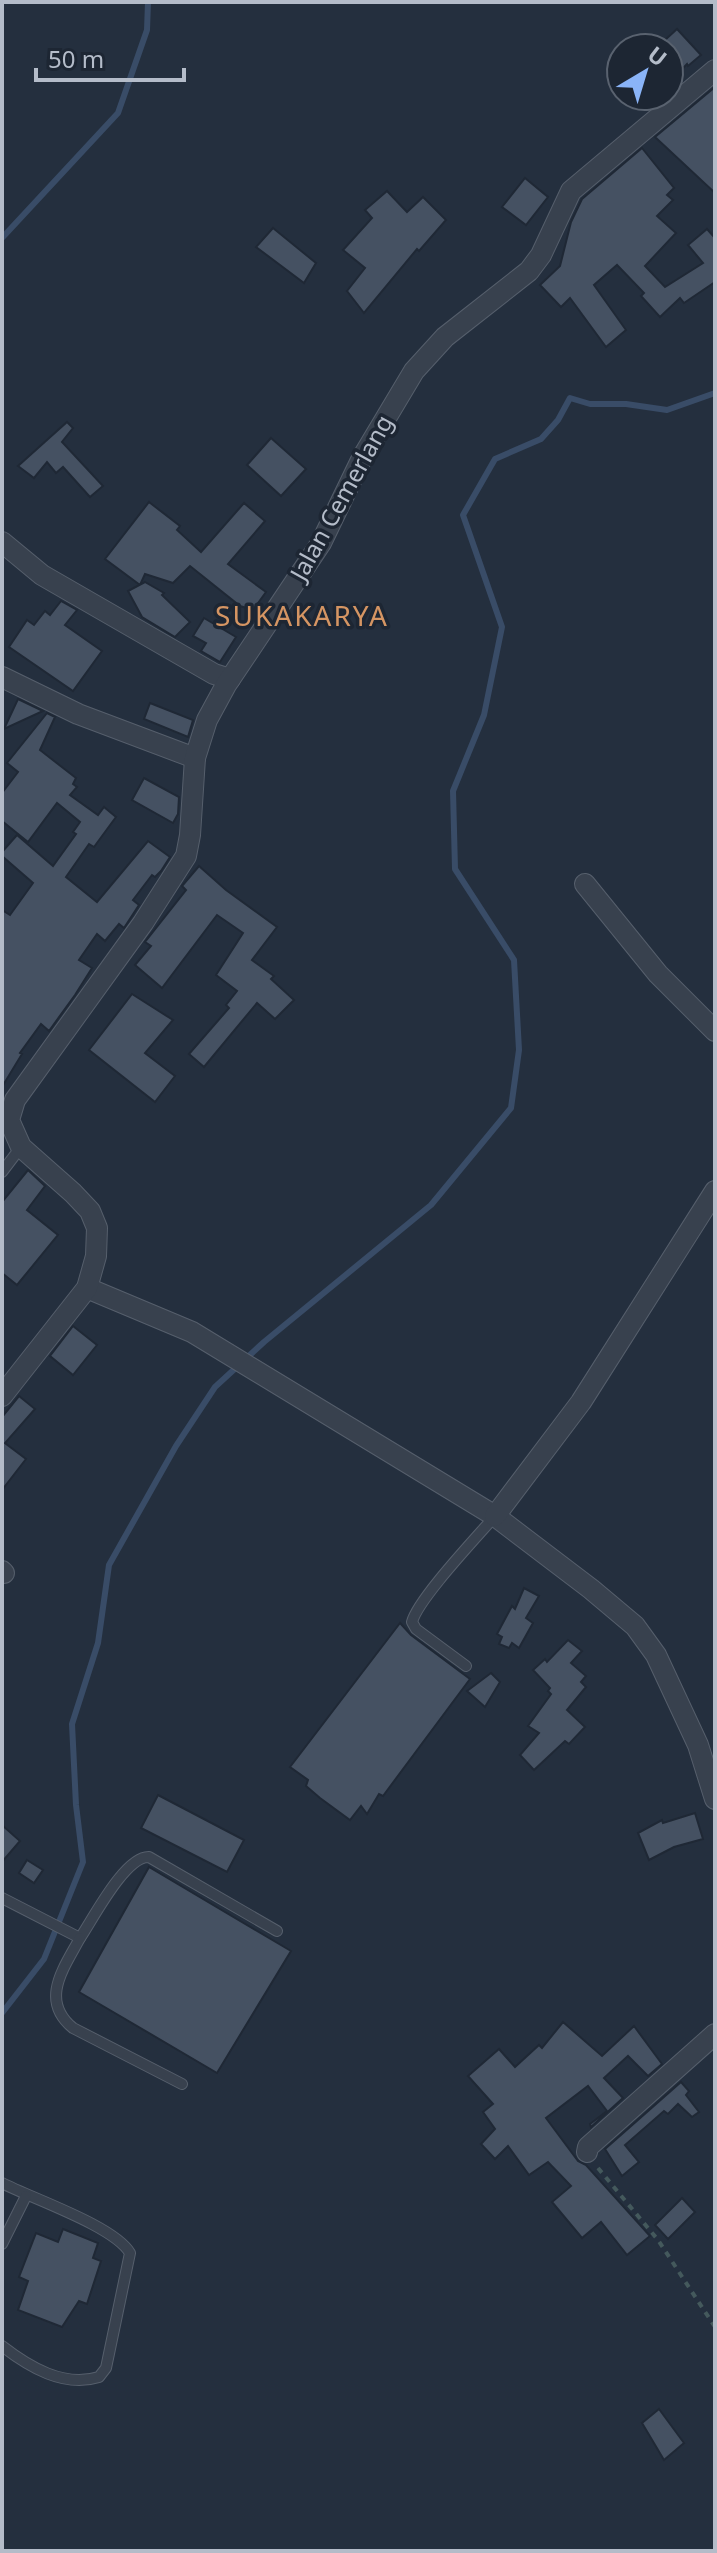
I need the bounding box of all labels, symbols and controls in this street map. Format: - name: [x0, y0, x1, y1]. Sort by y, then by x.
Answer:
- scale bar: [36, 32, 184, 82]
- north arrow: [605, 32, 685, 112]
- text: U: [642, 39, 674, 72]
- text: 50 m: [48, 42, 104, 75]
- street label: Jalan Cemerlang: [281, 409, 400, 588]
- district label: SUKAKARYA: [215, 596, 389, 634]

